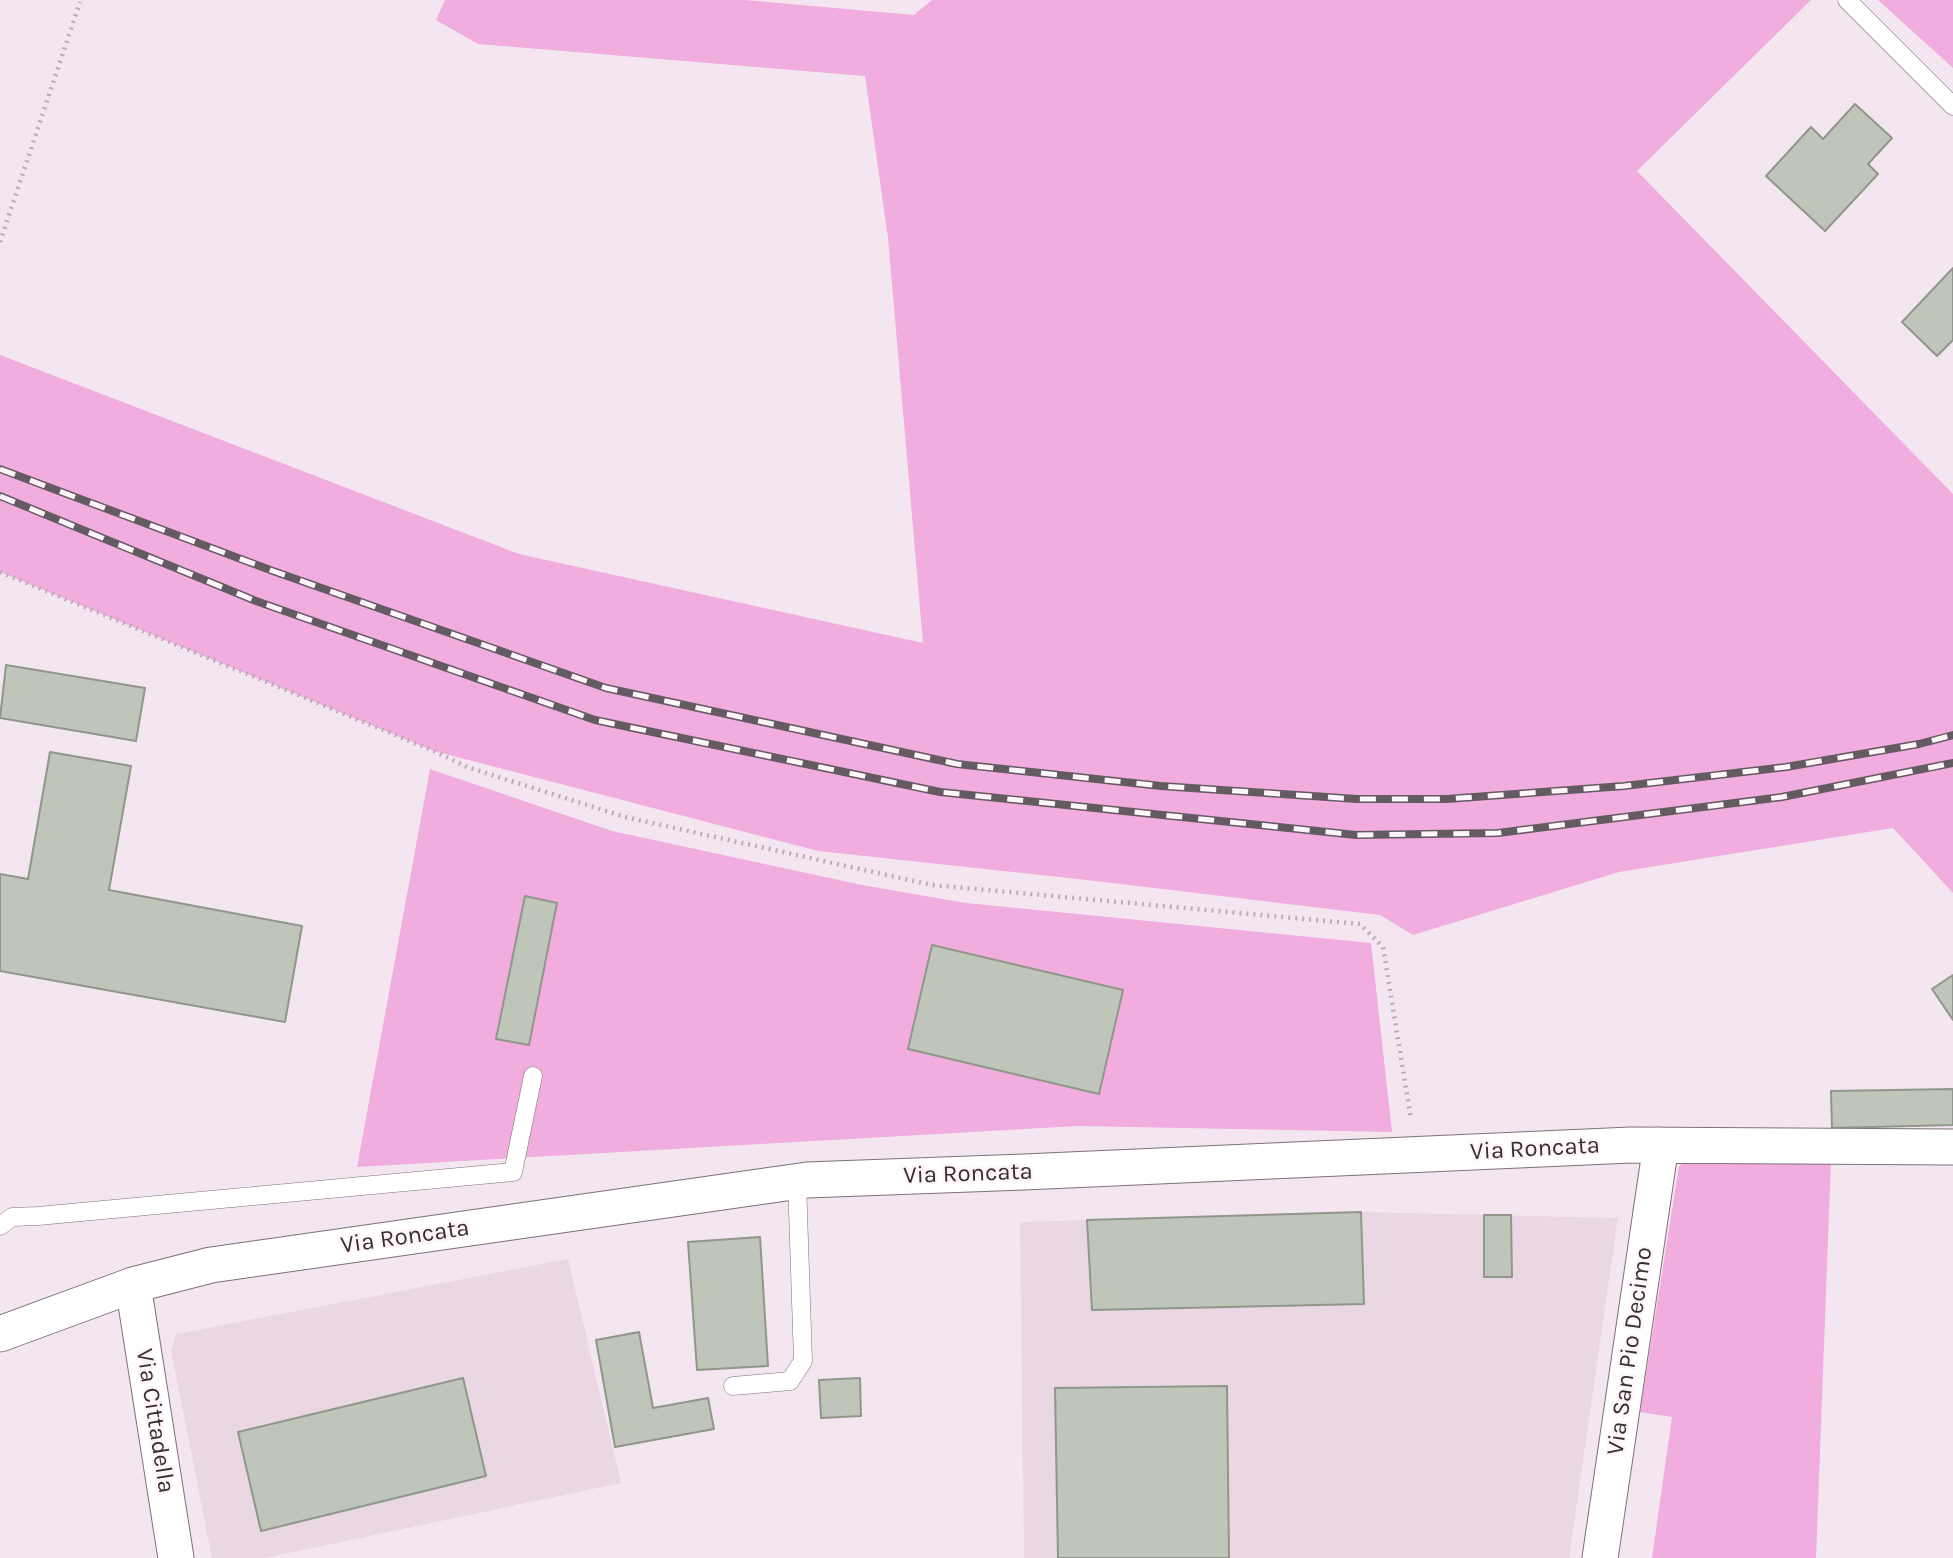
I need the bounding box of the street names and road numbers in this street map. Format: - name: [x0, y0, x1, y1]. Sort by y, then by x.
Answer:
- street label: Via Roncata: [1469, 1131, 1601, 1167]
- street label: Via Roncata: [903, 1157, 1033, 1191]
- street label: Via Roncata: [339, 1214, 471, 1260]
- street label: Via San Pio Decimo: [1601, 1245, 1659, 1457]
- street label: Via Cittadella: [129, 1347, 181, 1495]

